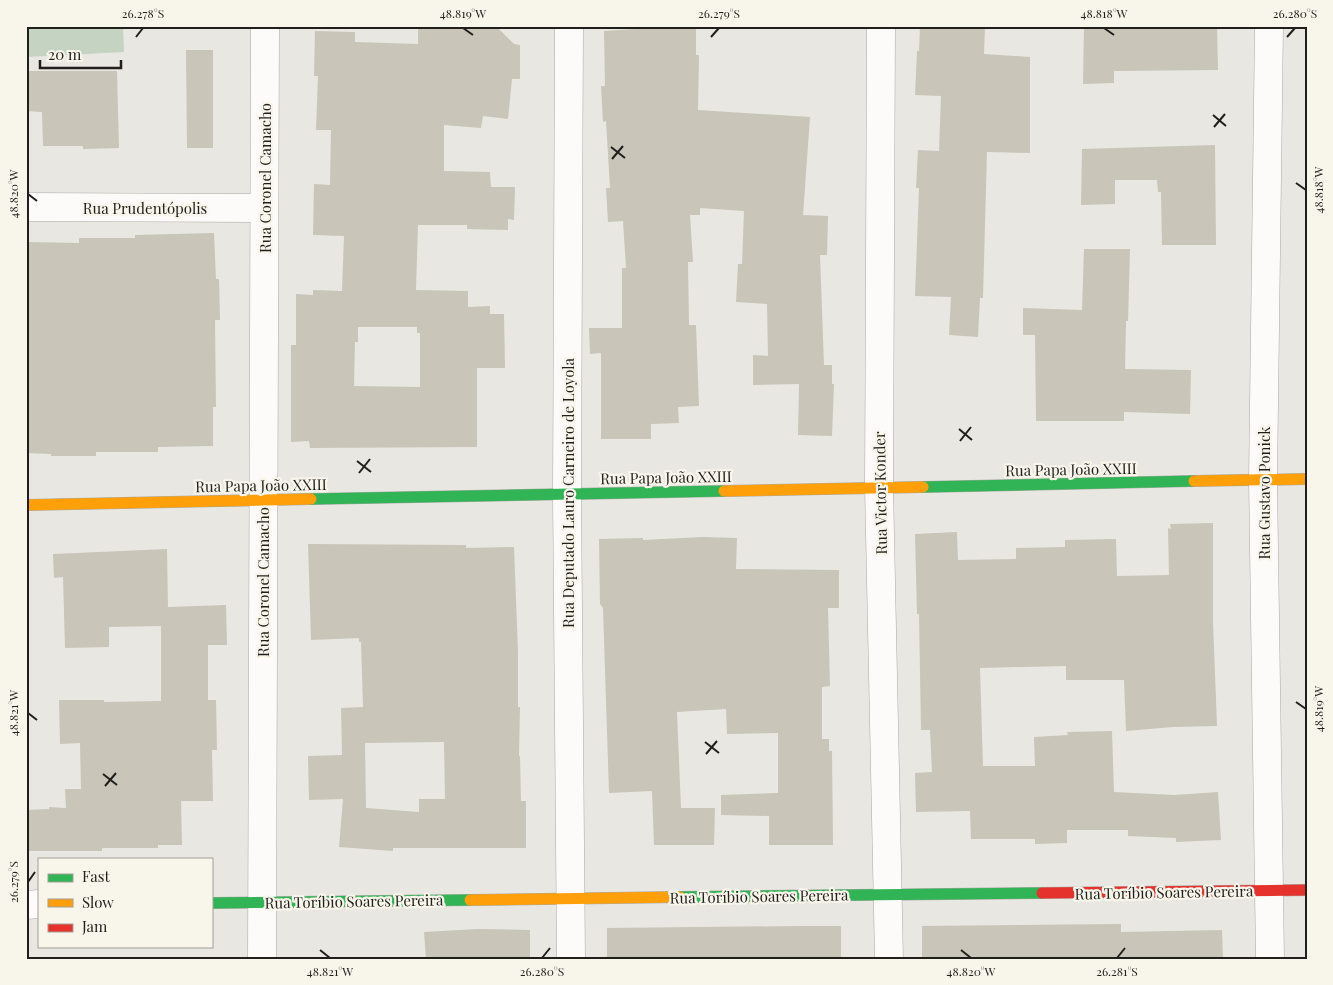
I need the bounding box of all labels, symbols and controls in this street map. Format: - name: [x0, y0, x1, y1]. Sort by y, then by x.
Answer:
- text: 26.278°S: [122, 5, 164, 21]
- text: 48.819°W: [440, 5, 486, 21]
- text: 26.279°S: [698, 5, 740, 21]
- text: 48.818°W: [1081, 5, 1128, 21]
- text: 26.280°S: [1273, 5, 1317, 21]
- scale bar: [40, 38, 121, 70]
- text: 20 m: [48, 44, 82, 64]
- street label: Rua Coronel Camacho: [255, 103, 275, 253]
- text: 48.818°W: [1310, 166, 1326, 213]
- text: 48.820°W: [5, 169, 21, 218]
- street label: Rua Prudentópolis: [83, 198, 207, 218]
- street label: Rua Deputado Lauro Carneiro de Loyola: [558, 357, 578, 628]
- street label: Rua Gustavo Ponick: [1254, 426, 1274, 560]
- street label: Rua Victor Konder: [869, 431, 891, 555]
- street label: Rua Papa João XXIII: [1005, 458, 1137, 480]
- street label: Rua Papa João XXIII: [600, 466, 732, 488]
- street label: Rua Papa João XXIII: [195, 474, 327, 496]
- street label: Rua Coronel Camacho: [253, 507, 273, 657]
- text: 48.819°W: [1310, 686, 1326, 732]
- text: 48.821°W: [5, 690, 21, 736]
- legend: [38, 858, 212, 948]
- text: 26.279°S: [5, 861, 21, 903]
- text: Fast: [82, 866, 111, 886]
- street label: Rua Toríbio Soares Pereira: [1074, 880, 1254, 904]
- street label: Rua Toríbio Soares Pereira: [669, 884, 849, 908]
- street label: Rua Toríbio Soares Pereira: [264, 889, 444, 913]
- text: Slow: [82, 892, 114, 912]
- text: Jam: [81, 916, 108, 936]
- text: 48.821°W: [307, 963, 353, 979]
- text: 26.280°S: [520, 963, 564, 979]
- text: 48.820°W: [947, 963, 996, 979]
- text: 26.281°S: [1096, 963, 1138, 979]

